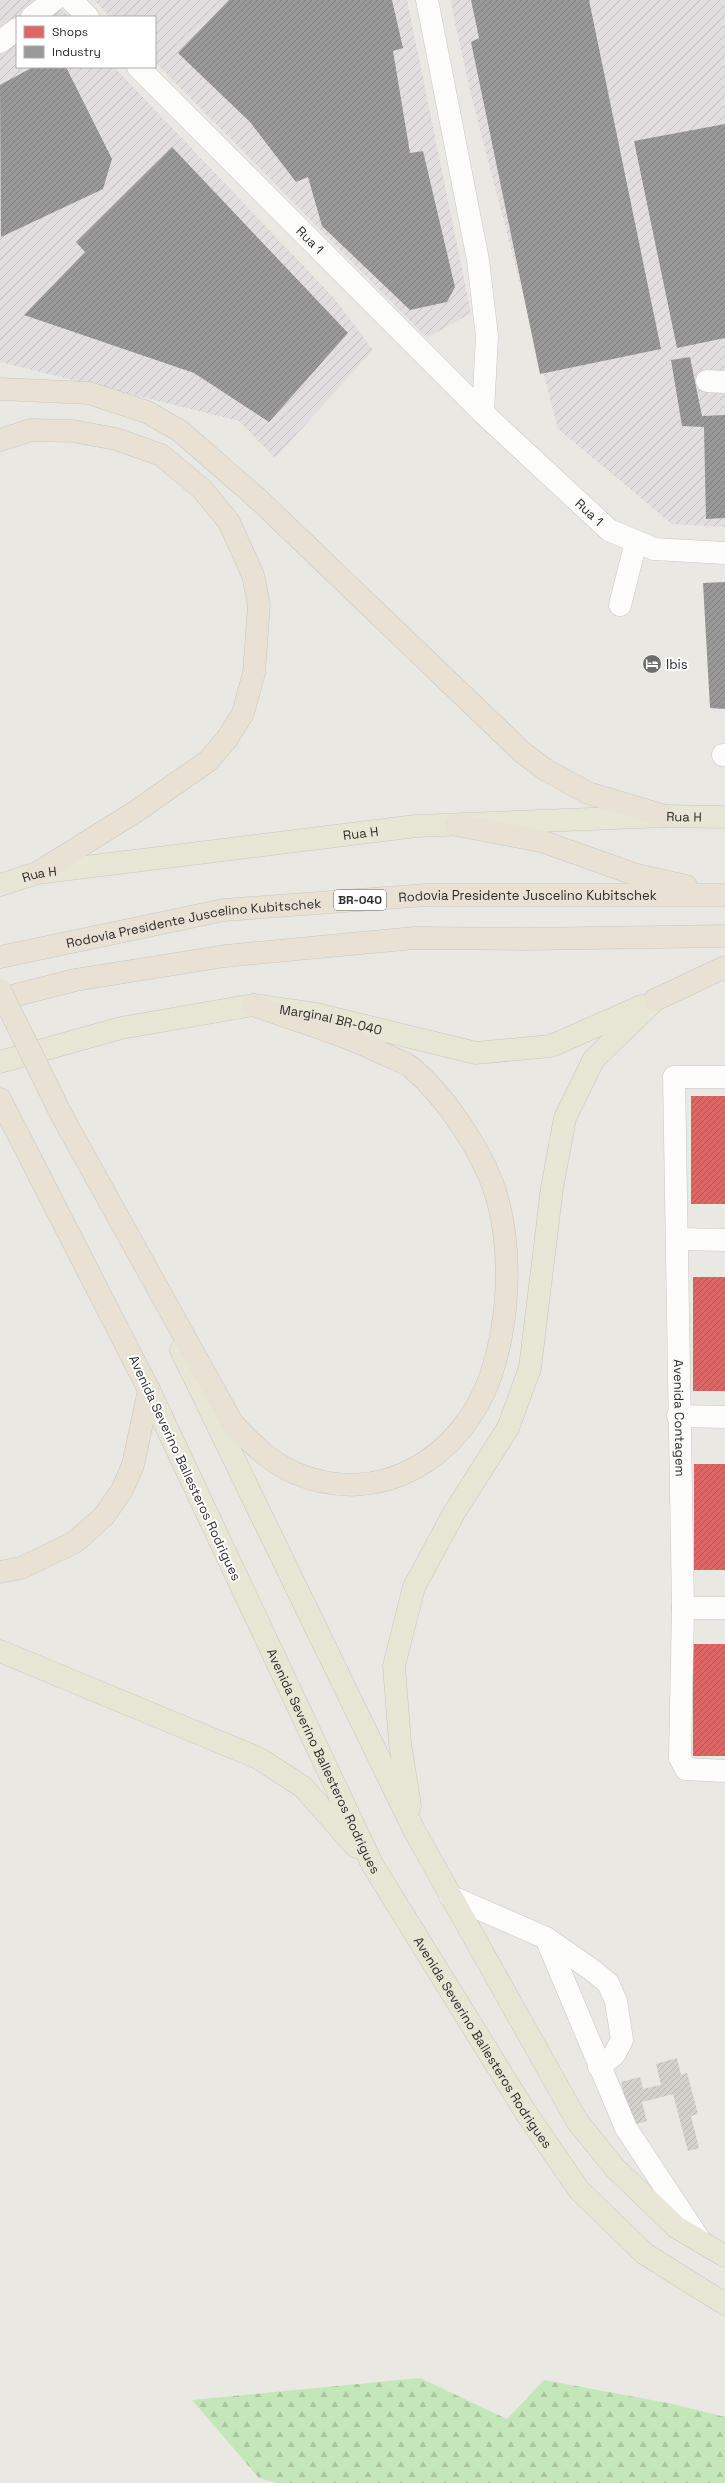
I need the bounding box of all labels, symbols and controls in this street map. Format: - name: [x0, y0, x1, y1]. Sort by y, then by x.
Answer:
- legend: [16, 16, 156, 68]
- text: Shops: [52, 24, 88, 40]
- text: Industry: [52, 44, 101, 60]
- street label: Rua 1: [293, 222, 328, 257]
- street label: Rua 1: [572, 495, 607, 529]
- hotel icon: Ibis: [641, 653, 663, 675]
- place label: Ibis: [666, 656, 688, 673]
- street label: Rua H: [666, 808, 702, 825]
- street label: Rua H: [342, 822, 379, 843]
- street label: Rua H: [19, 862, 58, 886]
- street label: Rodovia Presidente Juscelino Kubitschek: [398, 887, 657, 906]
- road number: BR-040: [334, 890, 386, 910]
- street label: Rodovia Presidente Juscelino Kubitschek: [65, 894, 322, 951]
- street label: Marginal BR-040: [279, 1000, 384, 1038]
- street label: Avenida Severino Ballesteros Rodrigues: [125, 1353, 245, 1584]
- street label: Avenida Contagem: [670, 1359, 689, 1477]
- street label: Avenida Severino Ballesteros Rodrigues: [263, 1646, 384, 1877]
- street label: Avenida Severino Ballesteros Rodrigues: [410, 1933, 556, 2152]

